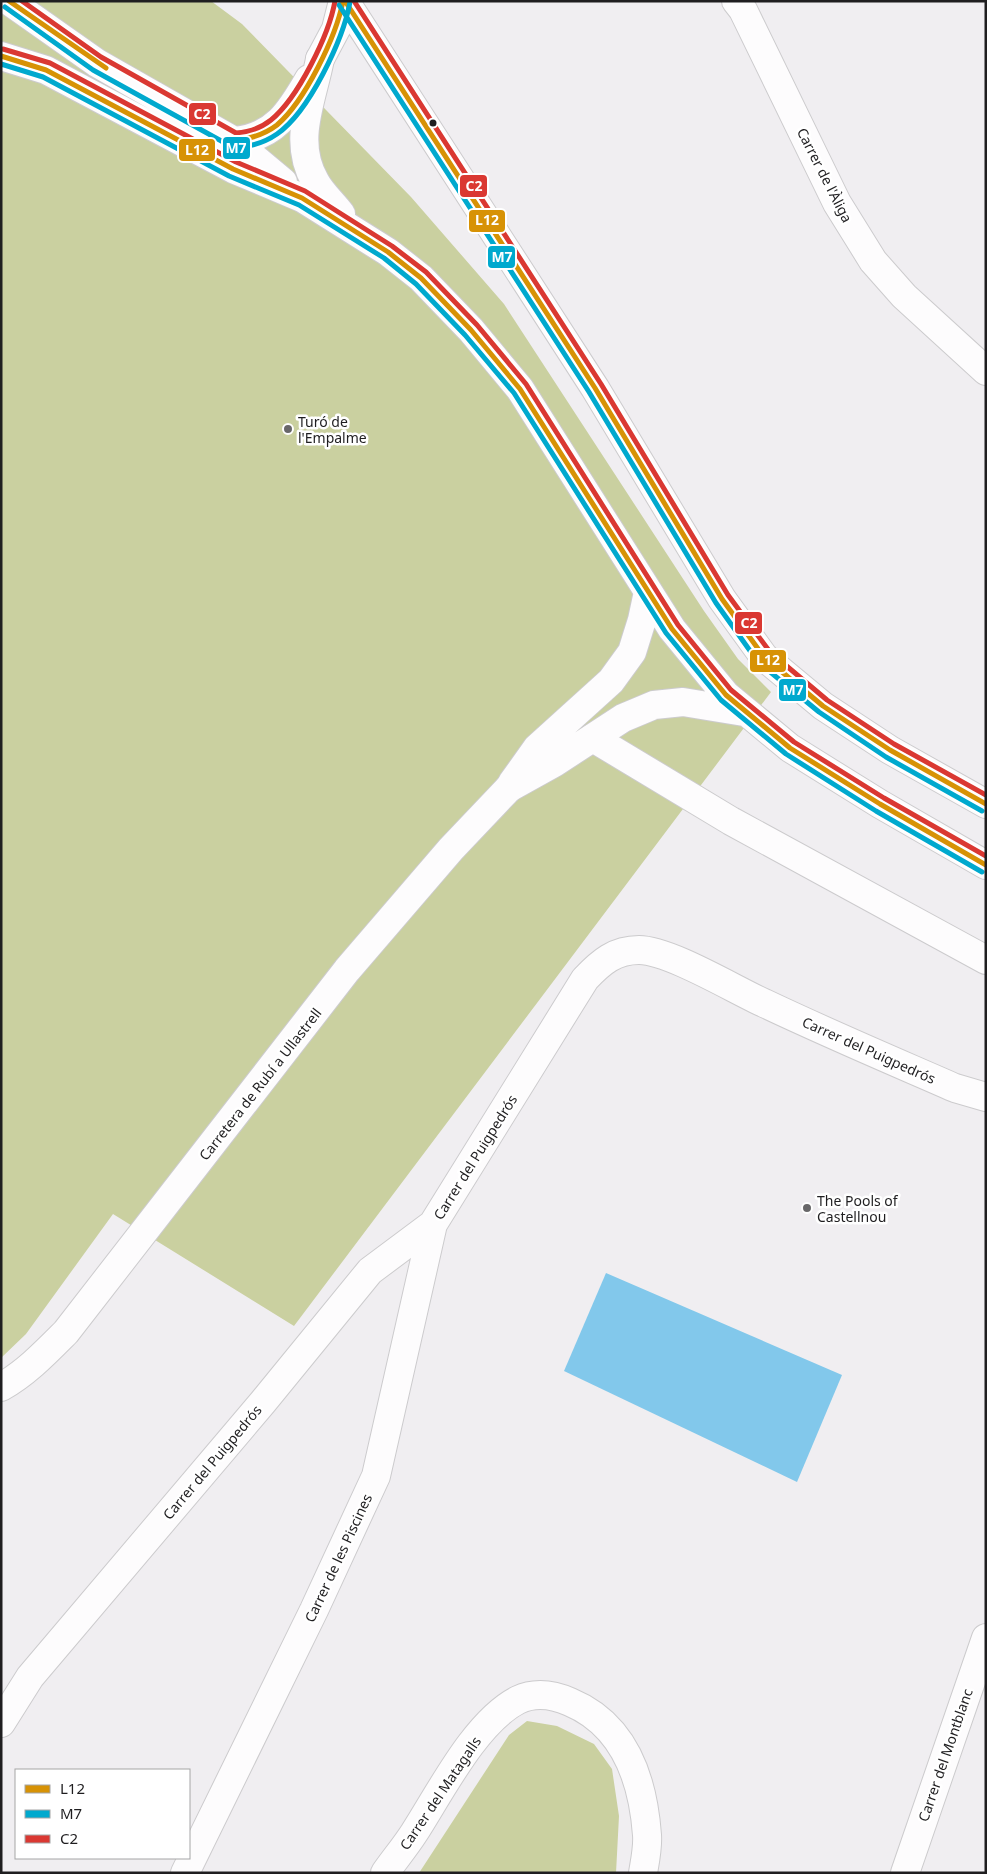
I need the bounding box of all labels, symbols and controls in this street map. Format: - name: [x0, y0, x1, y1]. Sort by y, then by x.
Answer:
- line badge: C2: [188, 102, 217, 126]
- text: C2: [194, 104, 211, 123]
- unlabelled marker: [428, 118, 438, 128]
- street label: Carrer de l'Àliga: [793, 124, 857, 226]
- line badge: M7: [222, 136, 251, 160]
- line badge: L12: [178, 138, 216, 162]
- text: M7: [225, 138, 247, 157]
- text: L12: [185, 140, 209, 159]
- line badge: C2: [459, 174, 488, 198]
- text: C2: [466, 176, 483, 195]
- line badge: L12: [468, 209, 506, 233]
- text: L12: [475, 210, 499, 229]
- line badge: M7: [487, 245, 516, 269]
- text: M7: [491, 247, 513, 266]
- place label: Turó de l'Empalme: [298, 412, 367, 447]
- marker: Turó de l'Empalme: [282, 423, 294, 435]
- line badge: C2: [734, 611, 763, 635]
- text: C2: [741, 613, 758, 632]
- line badge: L12: [749, 649, 787, 673]
- text: L12: [756, 650, 780, 669]
- line badge: M7: [778, 678, 807, 702]
- text: M7: [782, 680, 804, 699]
- street label: Carretera de Rubí a Ullastrell: [195, 1004, 325, 1164]
- street label: Carrer del Puigpedrós: [799, 1012, 939, 1088]
- street label: Carrer del Puigpedrós: [429, 1091, 521, 1223]
- place label: The Pools of Castellnou: [817, 1191, 899, 1226]
- marker: The Pools of Castellnou: [801, 1202, 813, 1214]
- street label: Carrer del Puigpedrós: [158, 1400, 266, 1523]
- street label: Carrer de les Piscines: [300, 1490, 376, 1625]
- street label: Carrer del Montblanc: [913, 1686, 977, 1824]
- street label: Carrer del Matagalls: [395, 1732, 485, 1853]
- legend: [15, 1769, 190, 1859]
- text: L12: [60, 1778, 85, 1798]
- text: M7: [60, 1803, 82, 1823]
- text: C2: [60, 1828, 78, 1848]

